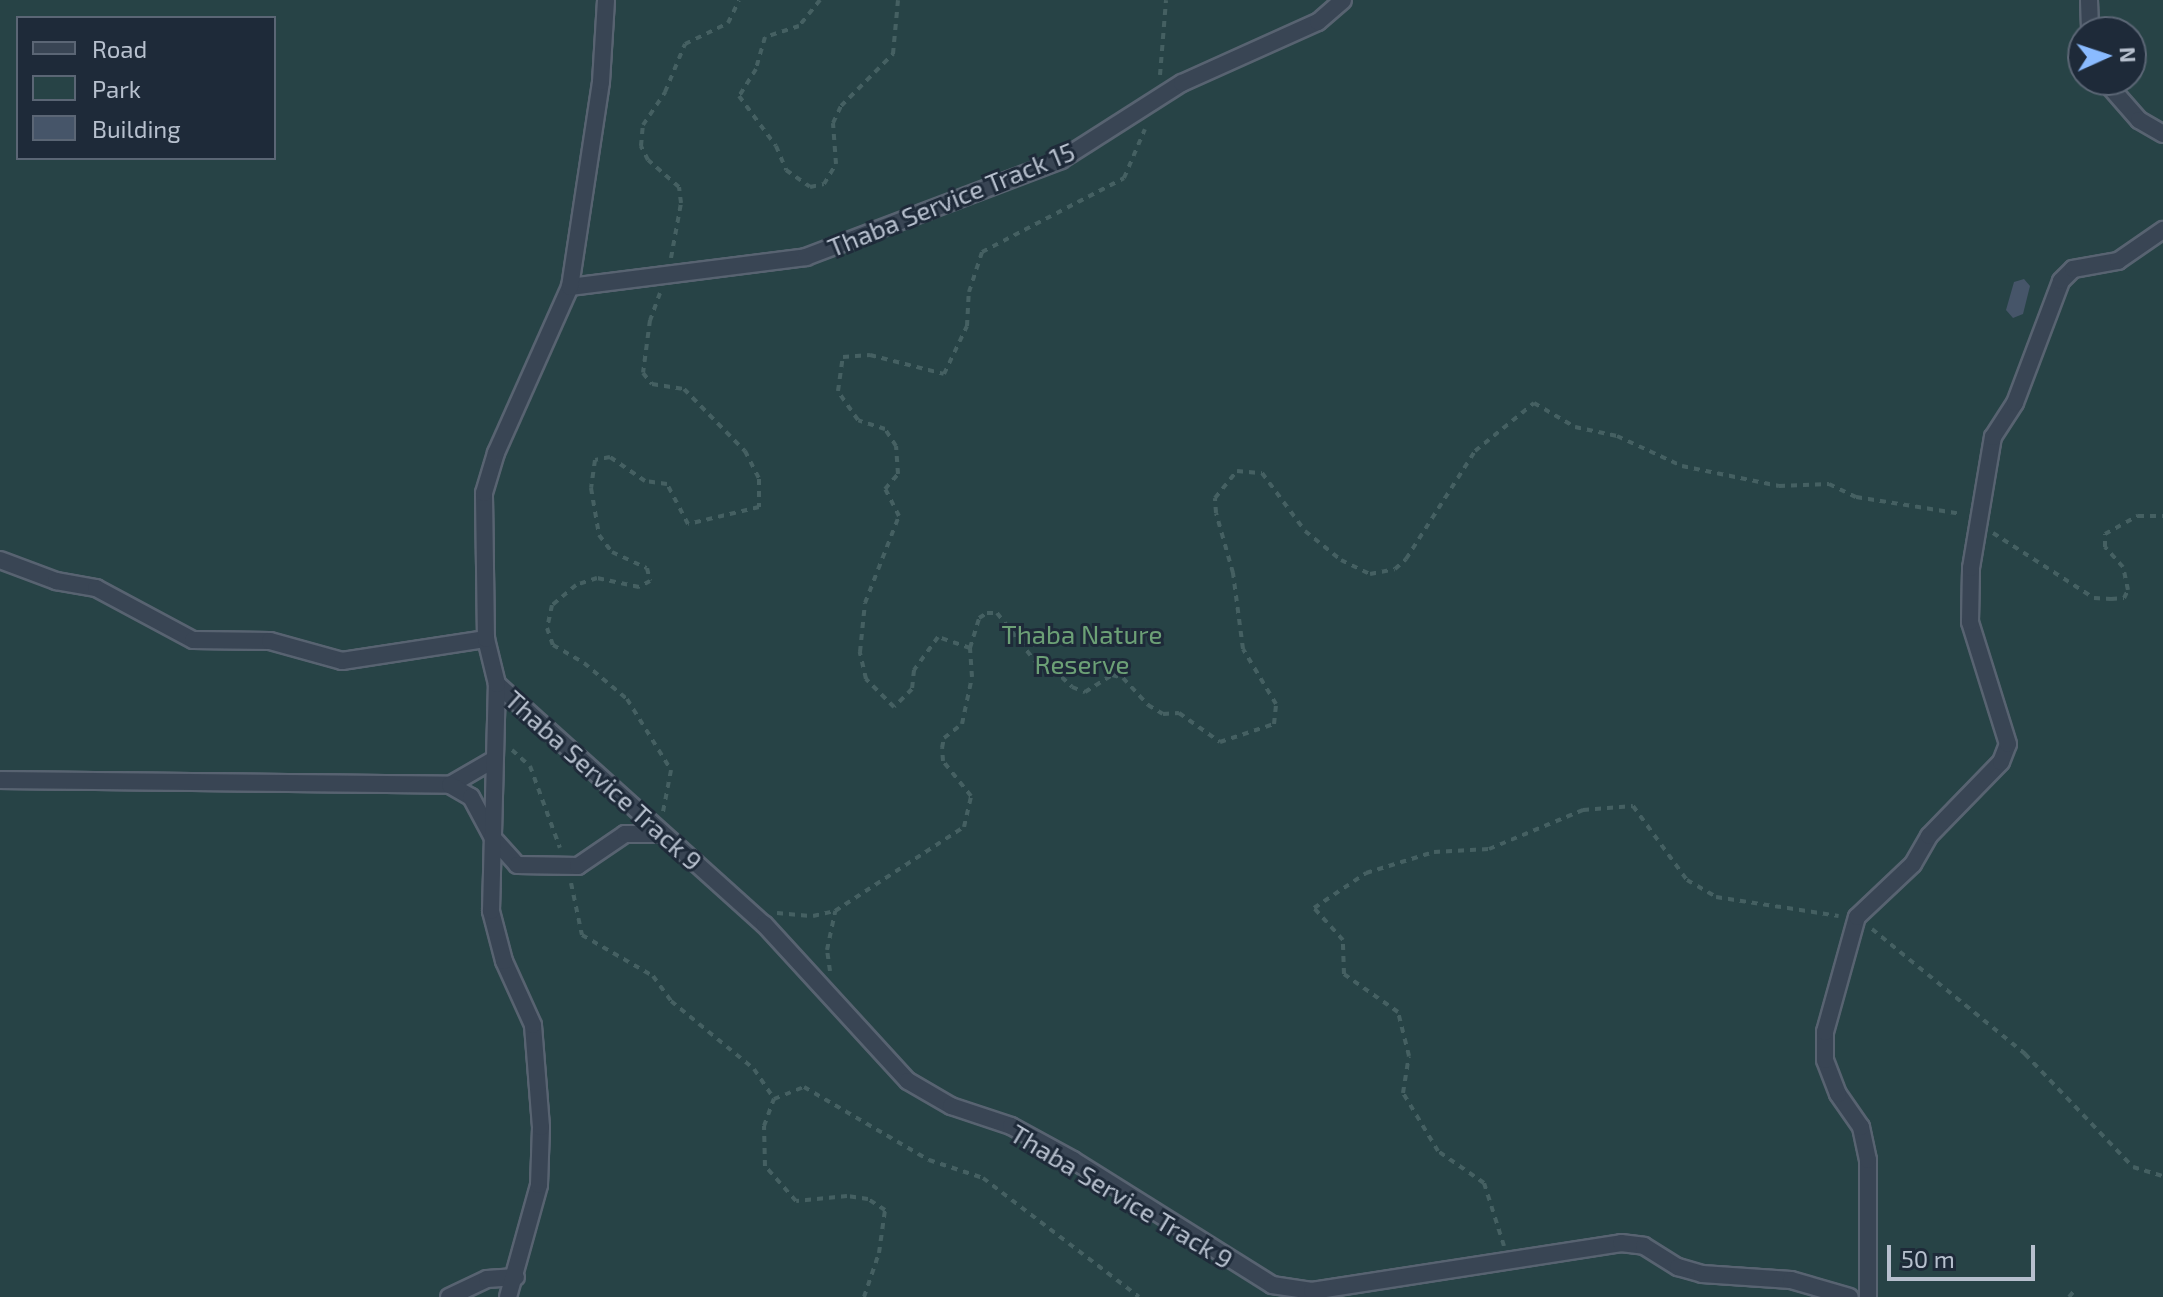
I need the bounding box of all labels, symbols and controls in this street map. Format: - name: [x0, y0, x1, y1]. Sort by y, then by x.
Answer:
- legend: [16, 16, 276, 160]
- north arrow: [2067, 16, 2147, 96]
- text: Road: [92, 34, 147, 63]
- text: N: [2116, 46, 2142, 63]
- text: Park: [92, 74, 141, 103]
- text: Building: [92, 114, 181, 143]
- street label: Thaba Service Track 15: [823, 135, 1079, 263]
- park label: Thaba Nature Reserve: [1002, 618, 1162, 680]
- street label: Thaba Service Track 9: [499, 683, 709, 877]
- street label: Thaba Service Track 9: [1005, 1117, 1239, 1275]
- scale bar: [1891, 1229, 2039, 1279]
- text: 50 m: [1901, 1244, 1955, 1273]

